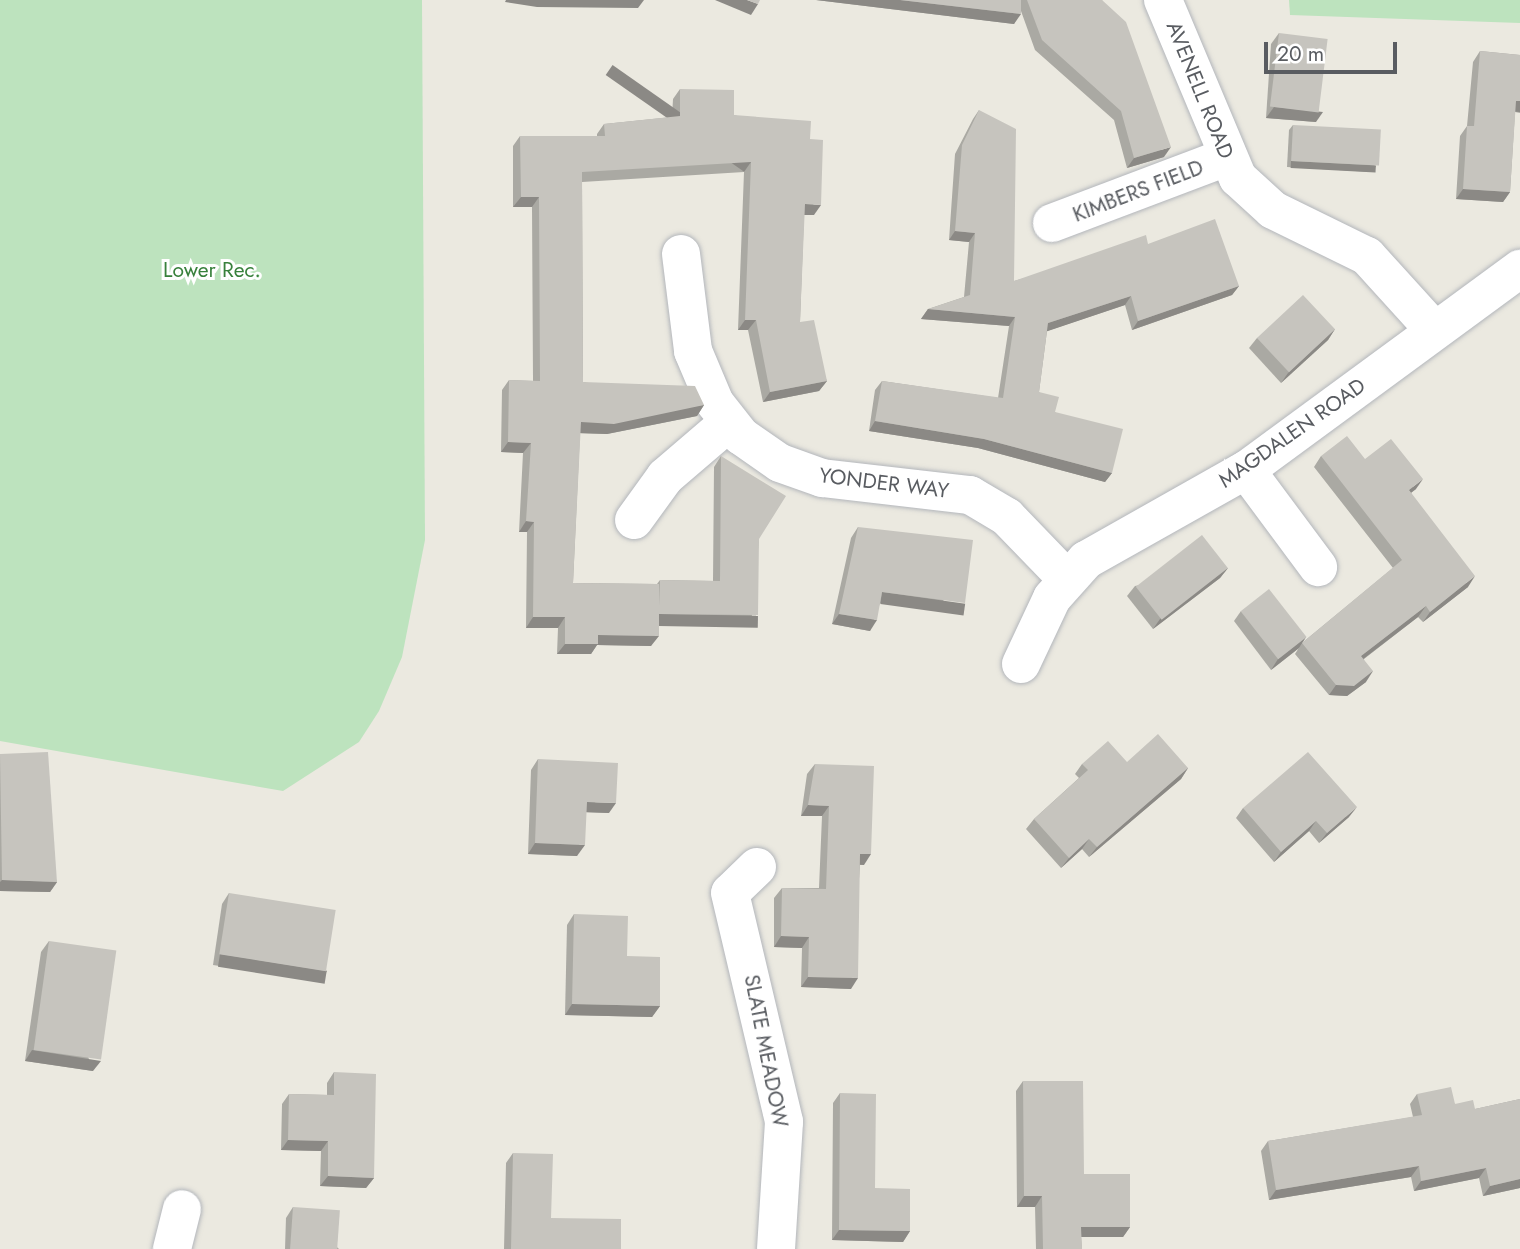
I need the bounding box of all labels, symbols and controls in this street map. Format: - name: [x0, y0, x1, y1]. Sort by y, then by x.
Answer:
- street label: AVENELL ROAD: [1161, 18, 1239, 162]
- scale bar: [1268, 28, 1401, 72]
- text: 20 m: [1277, 39, 1324, 69]
- street label: KIMBERS FIELD: [1069, 155, 1207, 227]
- park label: Lower Rec.: [163, 257, 261, 283]
- street label: MAGDALEN ROAD: [1214, 373, 1370, 493]
- street label: YONDER WAY: [818, 463, 950, 503]
- street label: SLATE MEADOW: [739, 972, 793, 1130]

